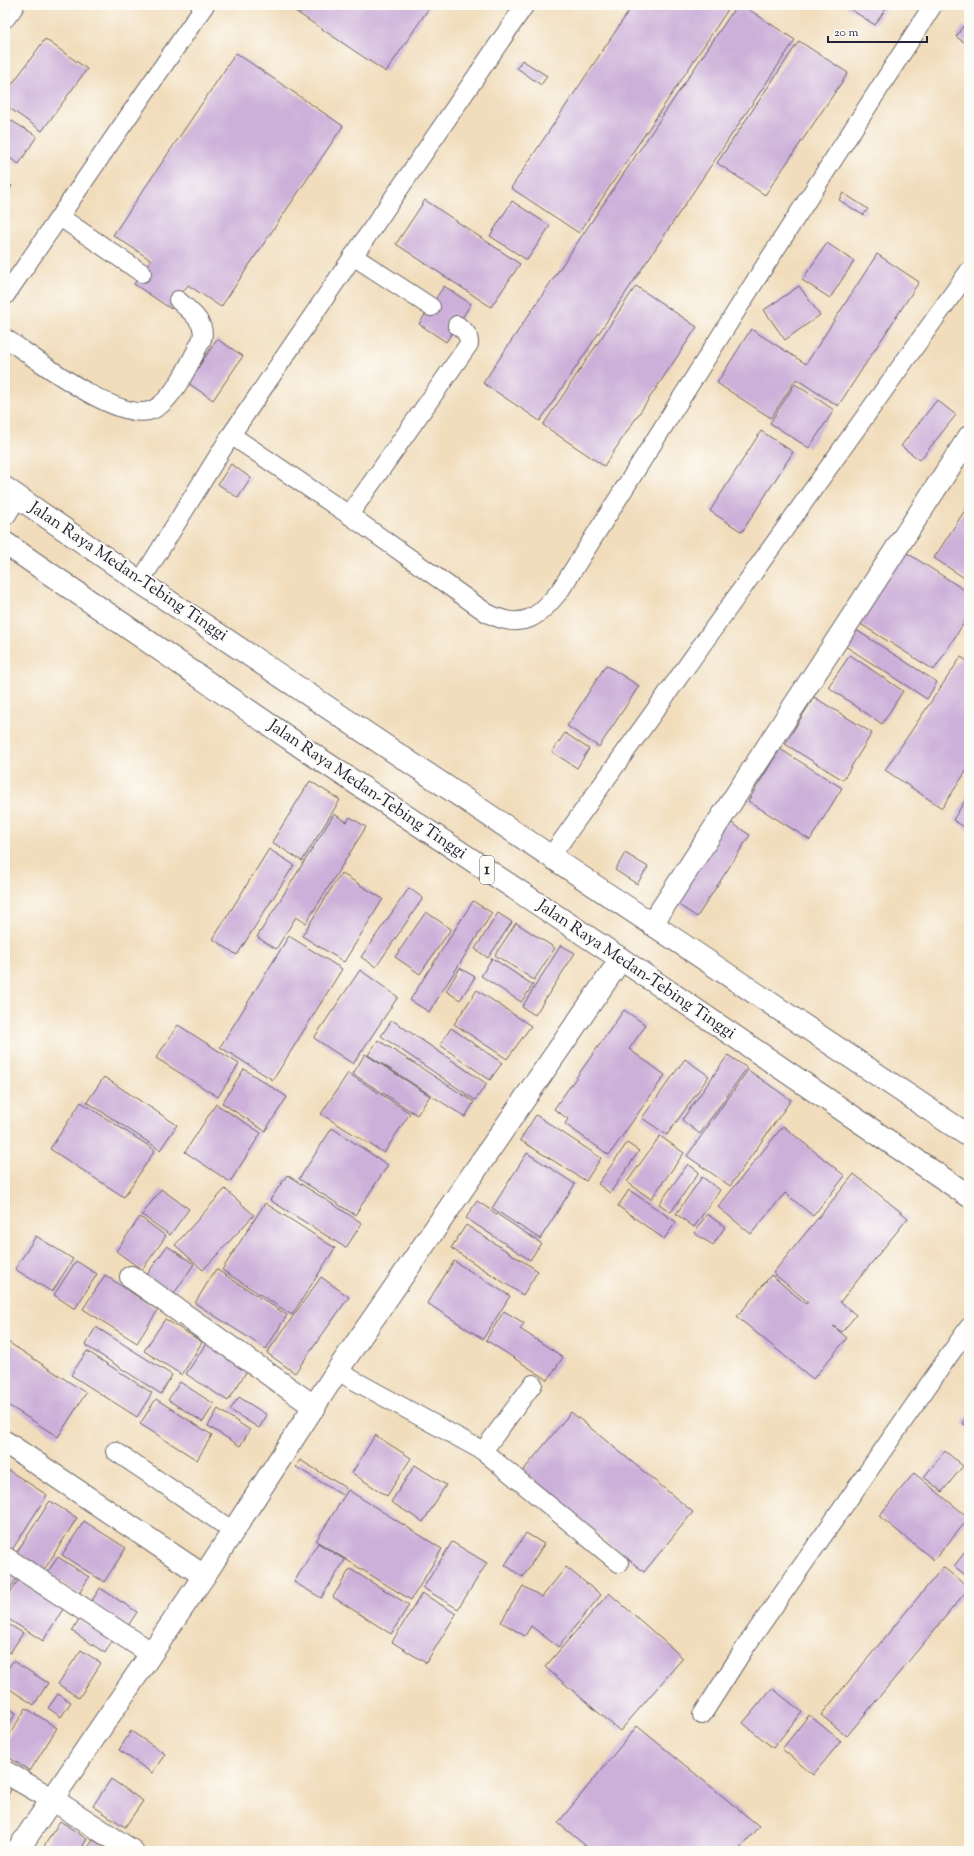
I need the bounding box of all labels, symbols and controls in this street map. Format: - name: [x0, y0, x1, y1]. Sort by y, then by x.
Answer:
- scale bar: [828, 18, 927, 44]
- text: 20 m: [834, 24, 859, 42]
- street label: Jalan Raya Medan-Tebing Tinggi: [23, 496, 232, 648]
- street label: Jalan Raya Medan-Tebing Tinggi: [262, 714, 471, 866]
- road number: 1: [480, 856, 494, 884]
- street label: Jalan Raya Medan-Tebing Tinggi: [531, 894, 740, 1046]

